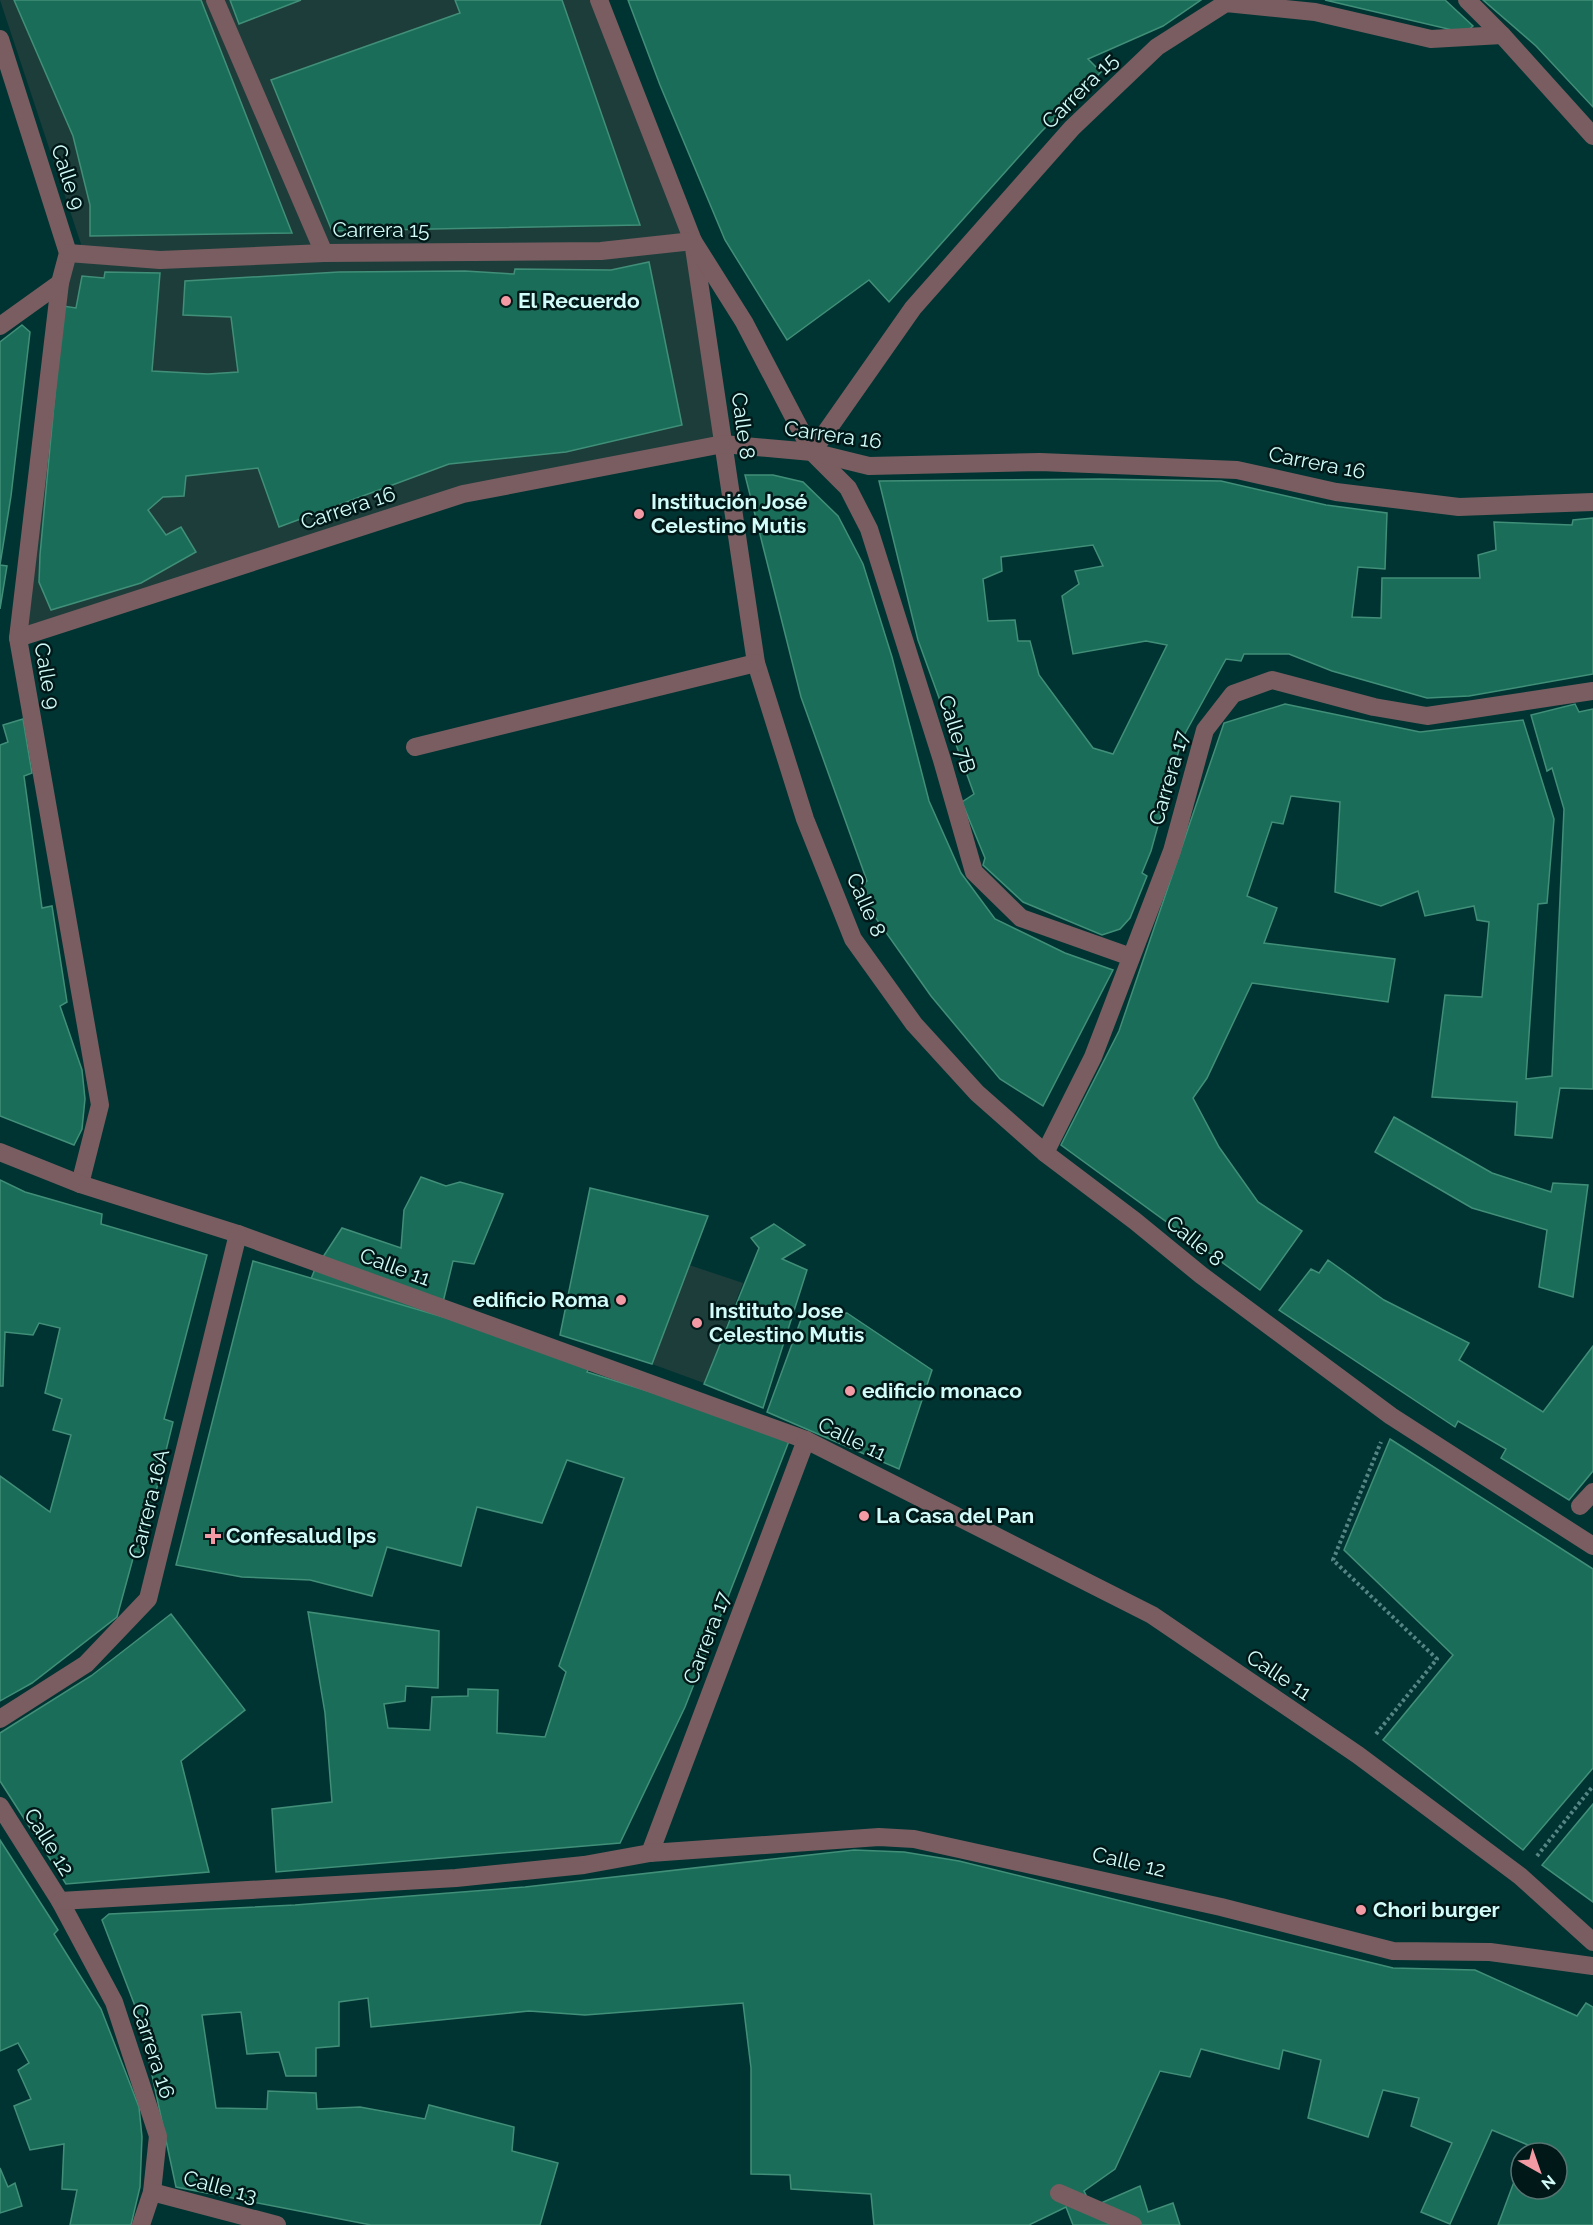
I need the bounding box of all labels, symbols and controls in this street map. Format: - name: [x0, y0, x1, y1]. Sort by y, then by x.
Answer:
- street label: Carrera 15: [1036, 47, 1123, 134]
- street label: Calle 9: [46, 141, 91, 213]
- street label: Carrera 15: [332, 217, 430, 242]
- place label: El Recuerdo: [518, 288, 640, 313]
- marker: El Recuerdo: [499, 294, 513, 308]
- street label: Calle 8: [726, 391, 761, 461]
- street label: Carrera 16: [783, 415, 884, 454]
- street label: Carrera 16: [1266, 441, 1368, 484]
- street label: Carrera 16: [297, 480, 398, 535]
- place label: Institución José Celestino Mutis: [651, 489, 808, 538]
- marker: Institución José Celestino Mutis: [632, 507, 646, 521]
- street label: Calle 9: [29, 641, 66, 711]
- street label: Calle 7B: [934, 692, 981, 776]
- street label: Carrera 17: [1143, 727, 1194, 828]
- street label: Calle 8: [841, 869, 892, 941]
- street label: Calle 8: [1161, 1210, 1229, 1272]
- street label: Calle 11: [357, 1242, 434, 1291]
- place label: edificio Roma: [473, 1287, 609, 1312]
- marker: edificio Roma: [614, 1293, 628, 1307]
- place label: Instituto Jose Celestino Mutis: [709, 1298, 864, 1347]
- marker: Instituto Jose Celestino Mutis: [690, 1316, 704, 1330]
- place label: edificio monaco: [862, 1378, 1022, 1403]
- marker: edificio monaco: [843, 1384, 857, 1398]
- street label: Calle 11: [814, 1411, 890, 1466]
- street label: Carrera 16A: [123, 1446, 174, 1561]
- place label: La Casa del Pan: [876, 1503, 1034, 1528]
- marker: La Casa del Pan: [857, 1509, 871, 1523]
- place label: Confesalud Ips: [226, 1523, 376, 1548]
- marker: Confesalud Ips: [204, 1527, 222, 1545]
- street label: Carrera 17: [678, 1587, 736, 1687]
- street label: Calle 11: [1242, 1644, 1317, 1705]
- street label: Calle 12: [19, 1803, 80, 1880]
- street label: Calle 12: [1090, 1841, 1168, 1882]
- place label: Chori burger: [1373, 1897, 1500, 1922]
- marker: Chori burger: [1354, 1903, 1368, 1917]
- street label: Carrera 16: [126, 2000, 181, 2101]
- north arrow: [1509, 2141, 1569, 2201]
- street label: Calle 13: [181, 2165, 260, 2208]
- text: N: [1538, 2171, 1559, 2193]

